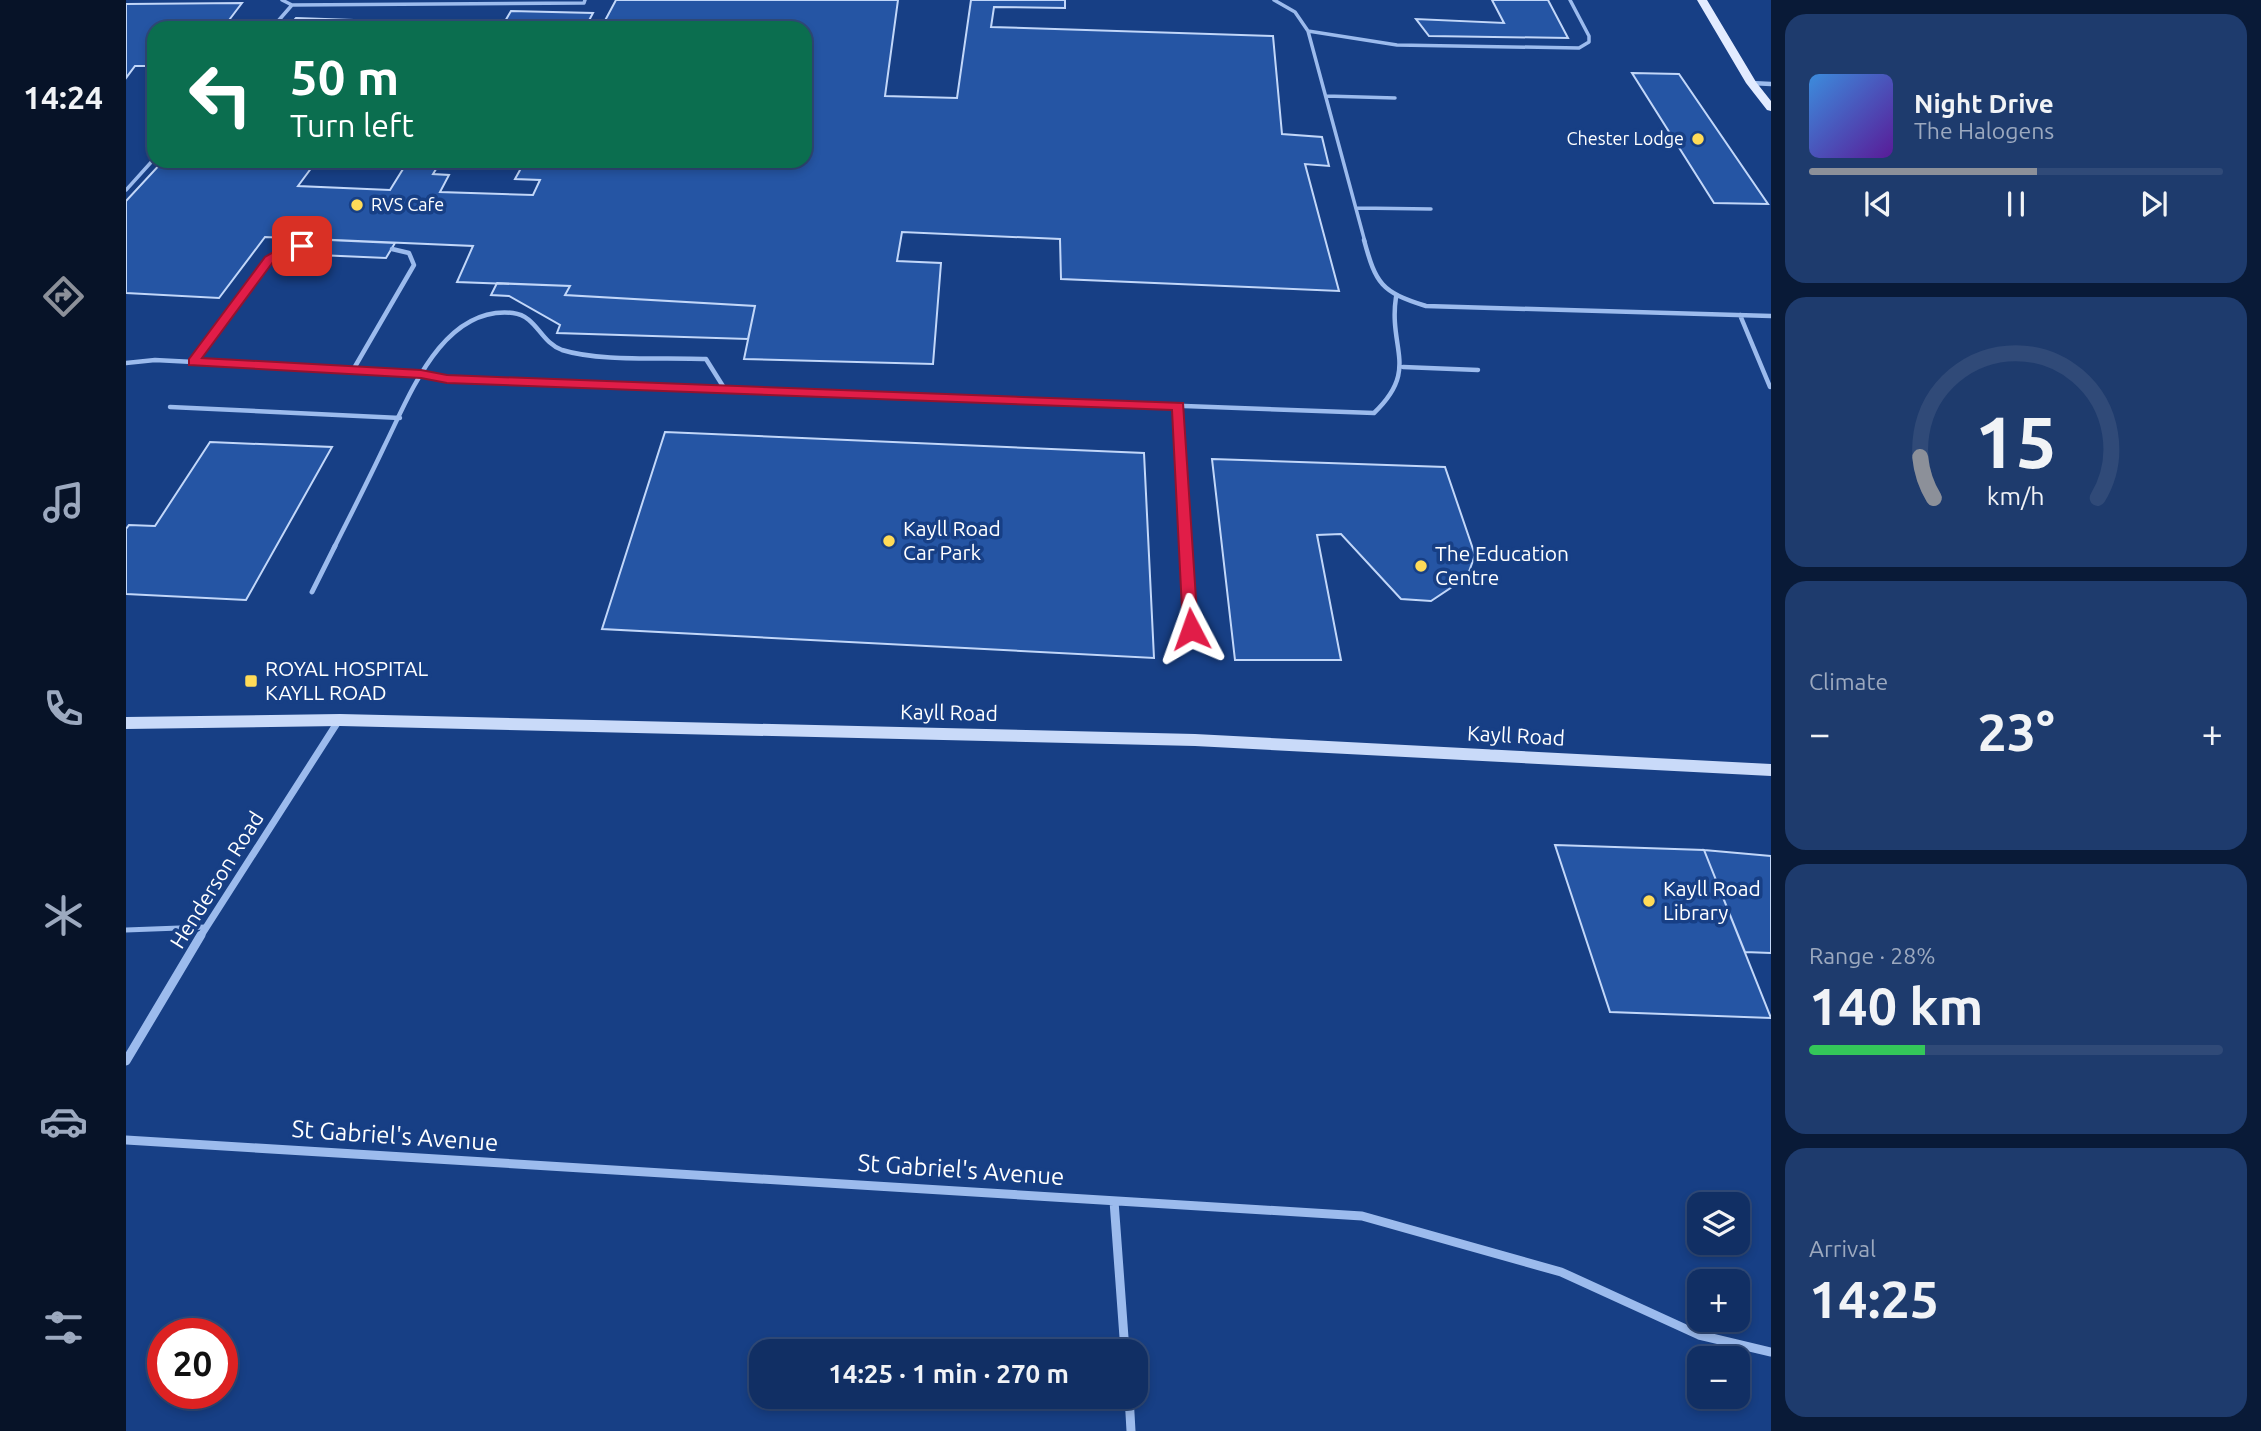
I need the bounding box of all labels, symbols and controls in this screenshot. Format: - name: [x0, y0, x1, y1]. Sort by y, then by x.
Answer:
- icon: left: [175, 49, 266, 140]
- text: 50 m: [290, 49, 399, 104]
- text: 14:24: [23, 79, 103, 115]
- text: Night Drive: [1914, 89, 2054, 118]
- text: Turn left: [290, 107, 414, 143]
- text: The Halogens: [1914, 118, 2054, 143]
- place label: Chester Lodge: [1567, 128, 1684, 148]
- marker: Chester Lodge: [1690, 131, 1706, 147]
- icon: previous: [1859, 185, 1897, 223]
- icon: pause: [1997, 185, 2035, 223]
- icon: next: [2135, 185, 2173, 223]
- place label: RVS Cafe: [371, 194, 444, 214]
- marker: RVS Cafe: [349, 197, 365, 213]
- pin: [272, 216, 332, 276]
- icon: arrive: [283, 227, 321, 265]
- icon: directions: [39, 272, 88, 321]
- text: 15: [1975, 401, 2057, 483]
- icon: music: [39, 478, 88, 527]
- text: km/h: [1987, 482, 2045, 510]
- place label: Kayll Road Car Park: [903, 516, 1001, 564]
- marker: Kayll Road Car Park: [881, 533, 897, 549]
- place label: The Education Centre: [1435, 541, 1569, 589]
- marker: The Education Centre: [1413, 558, 1429, 574]
- position arrow: [1154, 592, 1228, 666]
- place label: ROYAL HOSPITAL KAYLL ROAD: [265, 656, 429, 704]
- text: Climate: [1809, 669, 1888, 694]
- marker: ROYAL HOSPITAL KAYLL ROAD: [243, 673, 259, 689]
- icon: phone: [39, 684, 88, 733]
- street label: Kayll Road: [900, 699, 998, 725]
- text: 23°: [1977, 703, 2055, 761]
- text: −: [1809, 712, 1830, 754]
- text: +: [2202, 712, 2223, 754]
- street label: Kayll Road: [1467, 720, 1566, 750]
- street label: Henderson Road: [164, 807, 268, 952]
- place label: Kayll Road Library: [1663, 876, 1761, 924]
- icon: climate: [39, 891, 88, 940]
- marker: Kayll Road Library: [1641, 893, 1657, 909]
- text: Range · 28%: [1809, 943, 1936, 968]
- text: 140 km: [1809, 977, 1983, 1035]
- icon: car: [39, 1097, 88, 1146]
- street label: St Gabriel's Avenue: [291, 1115, 499, 1156]
- street label: St Gabriel's Avenue: [857, 1149, 1065, 1190]
- map controls: [1687, 1192, 1750, 1409]
- button: layers: [1687, 1192, 1750, 1255]
- text: Arrival: [1809, 1236, 1876, 1261]
- button: +: [1687, 1269, 1750, 1332]
- text: 14:25: [1809, 1270, 1939, 1328]
- icon: filters: [39, 1303, 88, 1352]
- speed limit sign: 20: [147, 1318, 238, 1409]
- button: −: [1687, 1346, 1750, 1409]
- text: 14:25 · 1 min · 270 m: [828, 1359, 1069, 1388]

